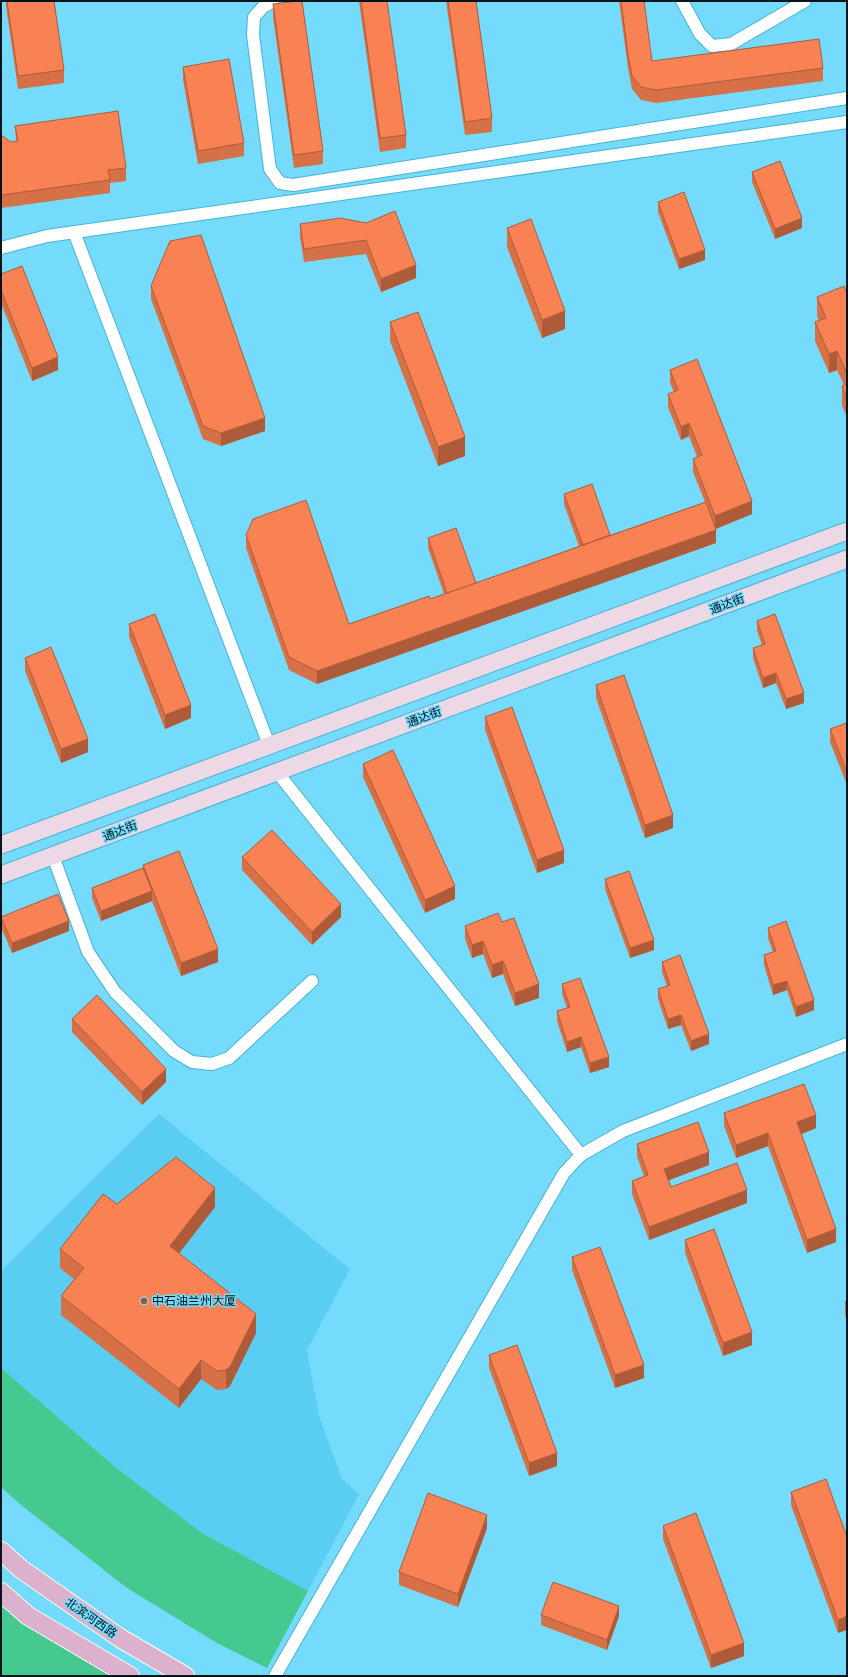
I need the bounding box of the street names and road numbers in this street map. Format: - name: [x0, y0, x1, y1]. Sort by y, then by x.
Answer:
- street label: 通达街: [707, 588, 747, 619]
- street label: 通达街: [404, 701, 444, 732]
- street label: 通达街: [100, 815, 140, 846]
- street label: 北滨河西路: [61, 1593, 121, 1643]

